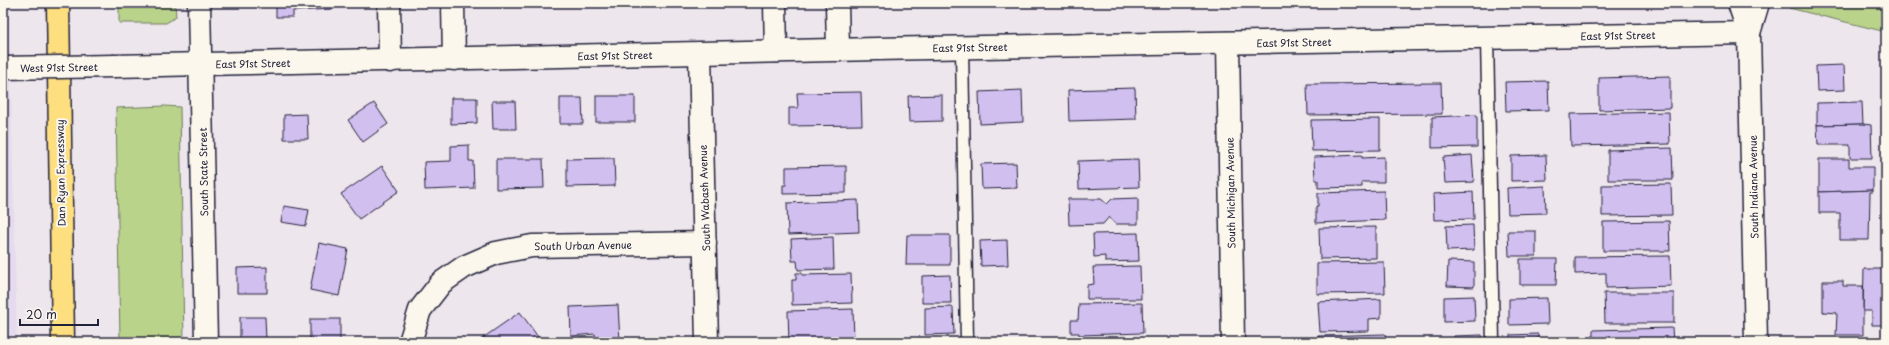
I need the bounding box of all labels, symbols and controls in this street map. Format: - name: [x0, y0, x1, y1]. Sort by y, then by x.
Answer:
- street label: East 91st Street: [1580, 27, 1656, 43]
- street label: East 91st Street: [1256, 34, 1332, 50]
- street label: East 91st Street: [932, 39, 1008, 55]
- street label: East 91st Street: [577, 47, 653, 63]
- street label: East 91st Street: [215, 55, 291, 71]
- street label: West 91st Street: [20, 59, 98, 75]
- street label: Dan Ryan Expressway: [52, 119, 69, 227]
- street label: South State Street: [195, 127, 211, 217]
- street label: South Indiana Avenue: [1745, 134, 1761, 239]
- street label: South Michigan Avenue: [1222, 137, 1238, 249]
- street label: South Wabash Avenue: [695, 144, 713, 251]
- street label: South Urban Avenue: [534, 237, 632, 253]
- scale bar: [20, 301, 98, 327]
- text: 20 m: [26, 305, 57, 323]

